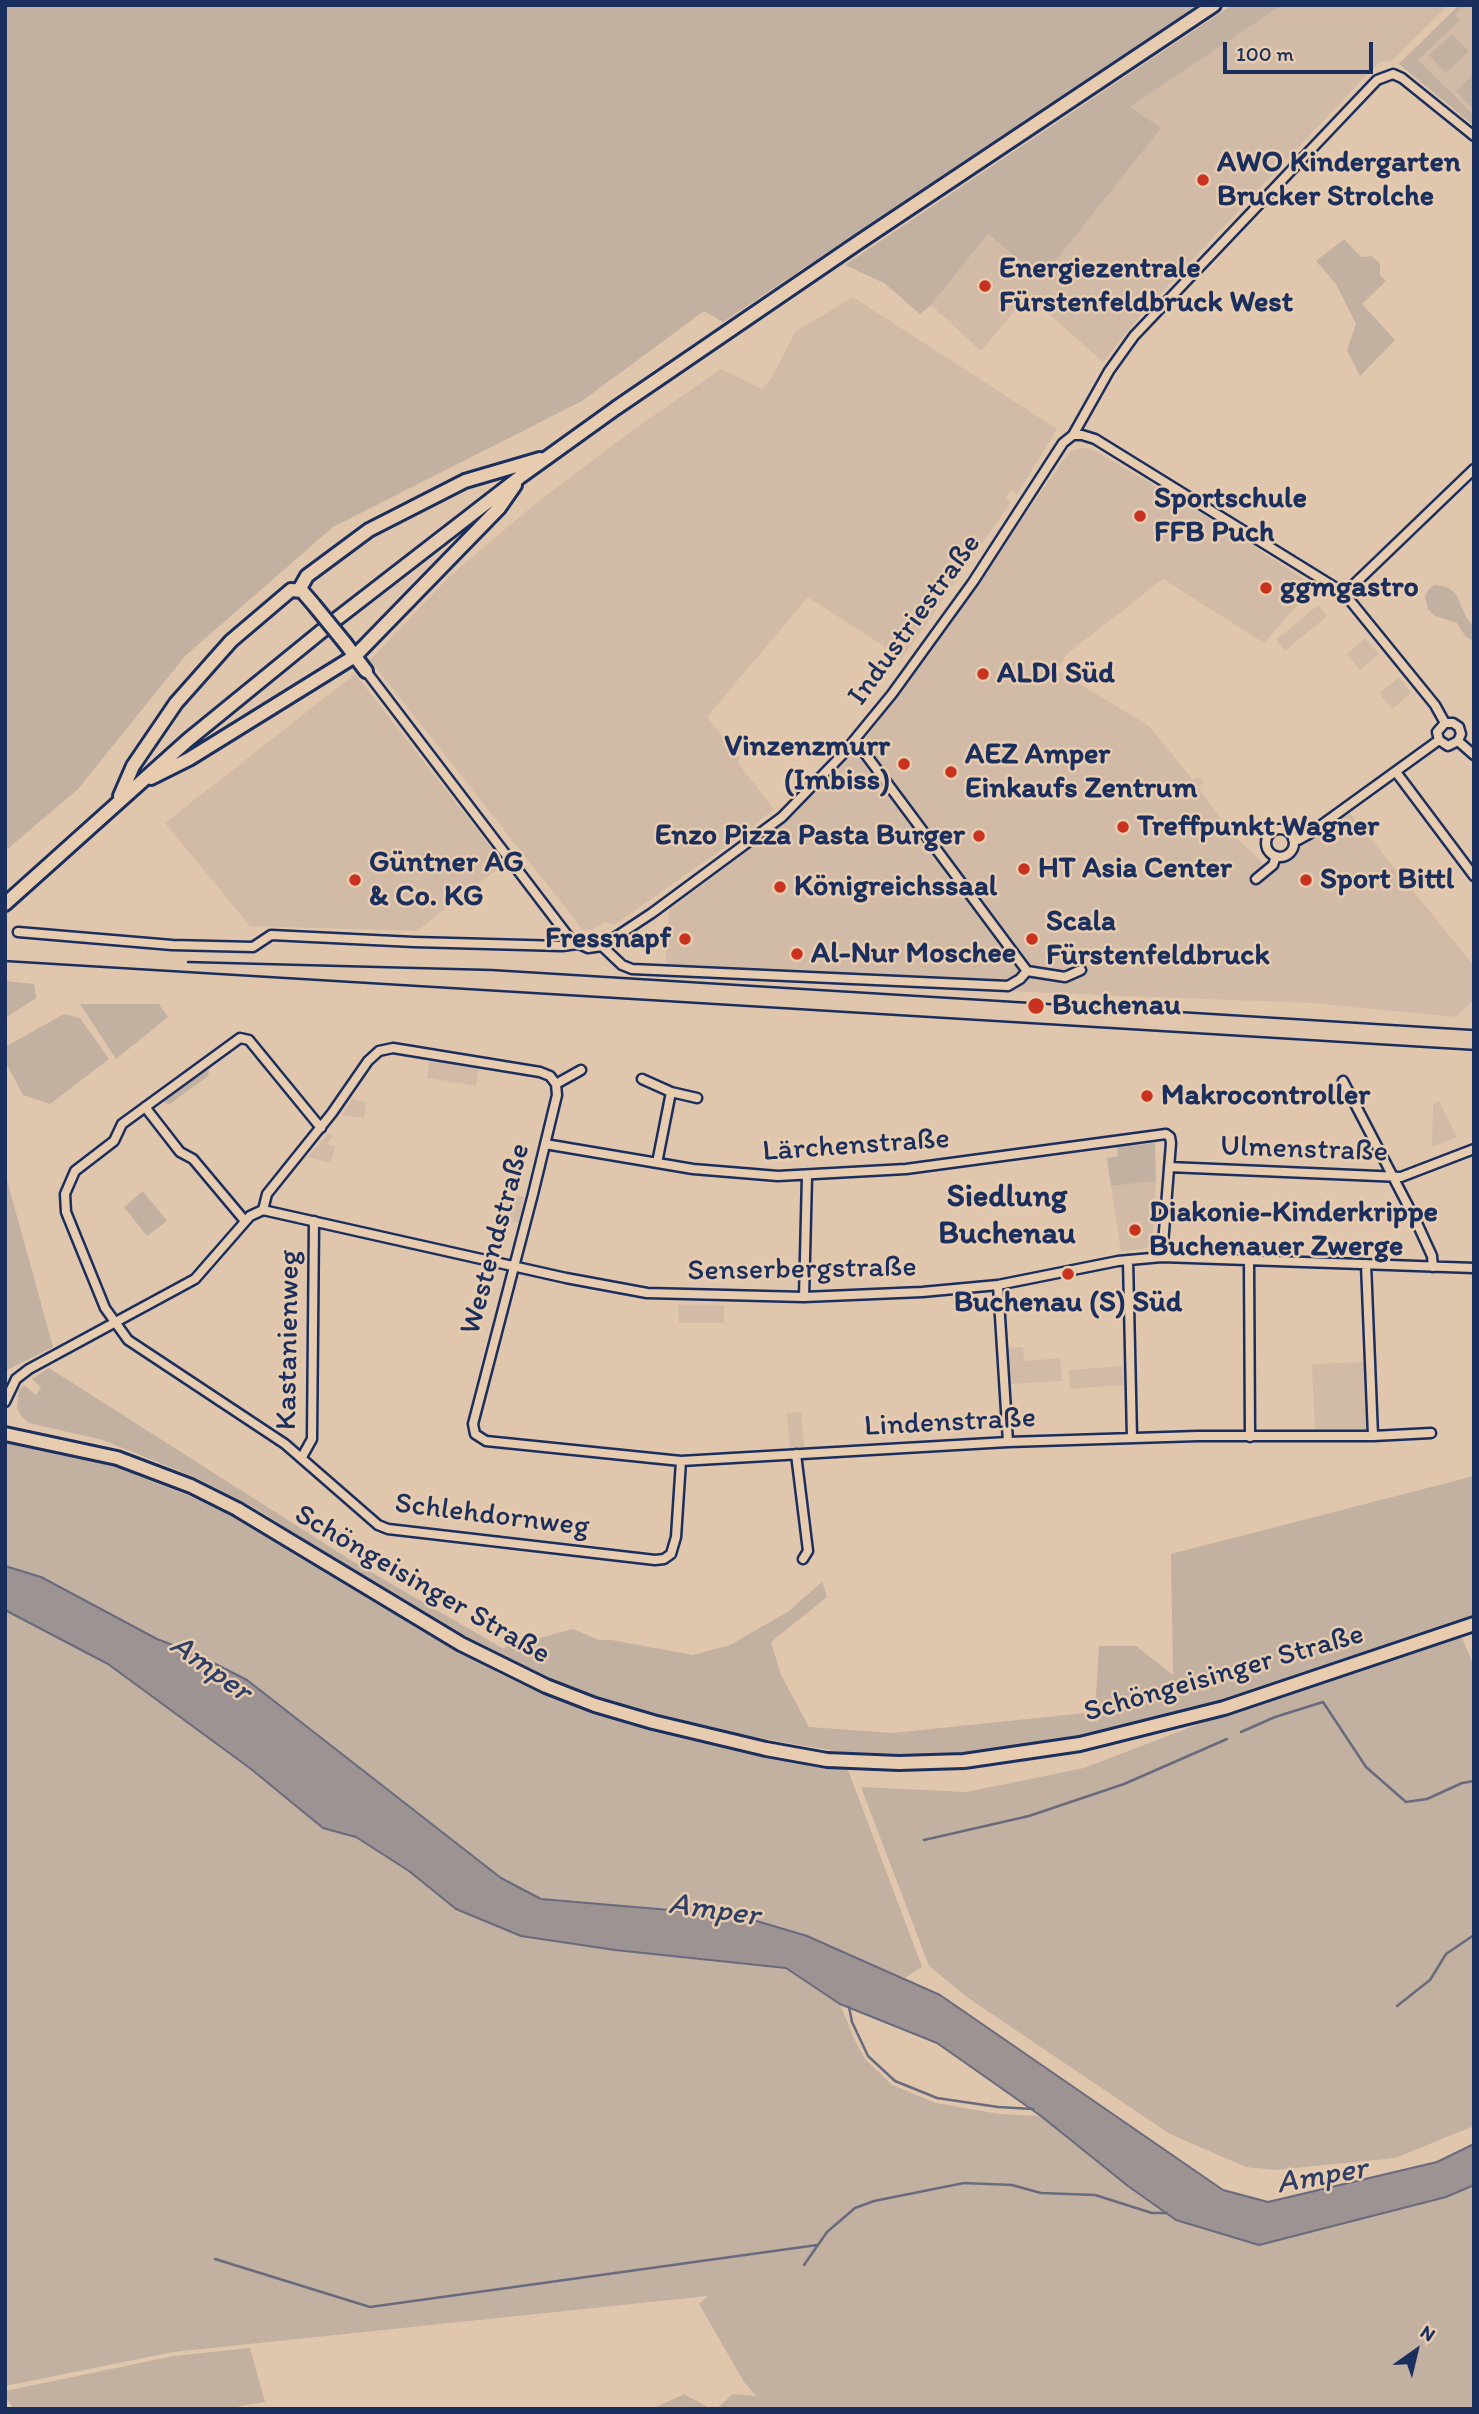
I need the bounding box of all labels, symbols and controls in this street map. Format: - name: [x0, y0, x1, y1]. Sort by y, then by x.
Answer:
- scale bar: [1227, 28, 1378, 72]
- text: 100 m: [1236, 41, 1294, 66]
- place label: AWO Kindergarten Brucker Strolche: [1217, 145, 1461, 216]
- marker: AWO Kindergarten Brucker Strolche: [1195, 172, 1211, 188]
- place label: Energiezentrale Fürstenfeldbruck West: [999, 251, 1293, 322]
- marker: Energiezentrale Fürstenfeldbruck West: [977, 278, 993, 294]
- place label: Sportschule FFB Puch: [1154, 481, 1307, 552]
- marker: Sportschule FFB Puch: [1132, 508, 1148, 524]
- street label: Industriestraße: [841, 527, 989, 713]
- place label: ggmgastro: [1280, 570, 1419, 606]
- marker: ggmgastro: [1258, 580, 1274, 596]
- place label: ALDI Süd: [997, 656, 1115, 692]
- marker: ALDI Süd: [975, 666, 991, 682]
- place label: Vinzenzmurr (Imbiss): [724, 729, 890, 800]
- place label: AEZ Amper Einkaufs Zentrum: [965, 737, 1197, 808]
- marker: Vinzenzmurr (Imbiss): [896, 756, 912, 772]
- marker: AEZ Amper Einkaufs Zentrum: [943, 764, 959, 780]
- place label: Treffpunkt Wagner: [1137, 809, 1379, 845]
- place label: Enzo Pizza Pasta Burger: [655, 818, 965, 854]
- marker: Treffpunkt Wagner: [1115, 819, 1131, 835]
- marker: Enzo Pizza Pasta Burger: [971, 828, 987, 844]
- place label: Güntner AG & Co. KG: [369, 845, 524, 916]
- place label: HT Asia Center: [1038, 851, 1232, 887]
- marker: HT Asia Center: [1016, 861, 1032, 877]
- place label: Sport Bittl: [1320, 862, 1454, 898]
- place label: Königreichssaal: [794, 869, 997, 905]
- marker: Güntner AG & Co. KG: [347, 872, 363, 888]
- marker: Sport Bittl: [1298, 872, 1314, 888]
- marker: Königreichssaal: [772, 879, 788, 895]
- place label: Scala Fürstenfeldbruck: [1046, 904, 1270, 974]
- place label: Fressnapf: [545, 921, 671, 957]
- marker: Fressnapf: [677, 931, 693, 947]
- marker: Scala Fürstenfeldbruck: [1024, 931, 1040, 947]
- place label: Al-Nur Moschee: [811, 936, 1016, 972]
- marker: Al-Nur Moschee: [789, 946, 805, 962]
- place label: Buchenau: [1052, 988, 1181, 1024]
- marker: Buchenau: [1026, 996, 1046, 1016]
- place label: Makrocontroller: [1161, 1078, 1370, 1114]
- marker: Makrocontroller: [1139, 1088, 1155, 1104]
- street label: Lärchenstraße: [761, 1121, 951, 1171]
- street label: Ulmenstraße: [1219, 1129, 1389, 1171]
- street label: Westendstraße: [453, 1140, 539, 1338]
- district label: Siedlung Buchenau: [938, 1179, 1076, 1254]
- place label: Diakonie-Kinderkrippe Buchenauer Zwerge: [1149, 1195, 1438, 1266]
- marker: Diakonie-Kinderkrippe Buchenauer Zwerge: [1127, 1222, 1143, 1238]
- street label: Kastanienweg: [269, 1250, 309, 1430]
- street label: Senserbergstraße: [687, 1250, 917, 1290]
- marker: Buchenau (S) Süd: [1060, 1266, 1076, 1282]
- place label: Buchenau (S) Süd: [954, 1285, 1182, 1321]
- street label: Lindenstraße: [863, 1401, 1037, 1445]
- street label: Schlehdornweg: [393, 1486, 591, 1546]
- street label: Schöngeisinger Straße: [288, 1497, 556, 1673]
- street label: Schöngeisinger Straße: [1080, 1617, 1368, 1731]
- water label: Amper: [162, 1627, 258, 1711]
- water label: Amper: [666, 1886, 762, 1936]
- water label: Amper: [1274, 2150, 1370, 2204]
- north arrow: [1381, 2316, 1451, 2386]
- text: N: [1416, 2320, 1440, 2346]

